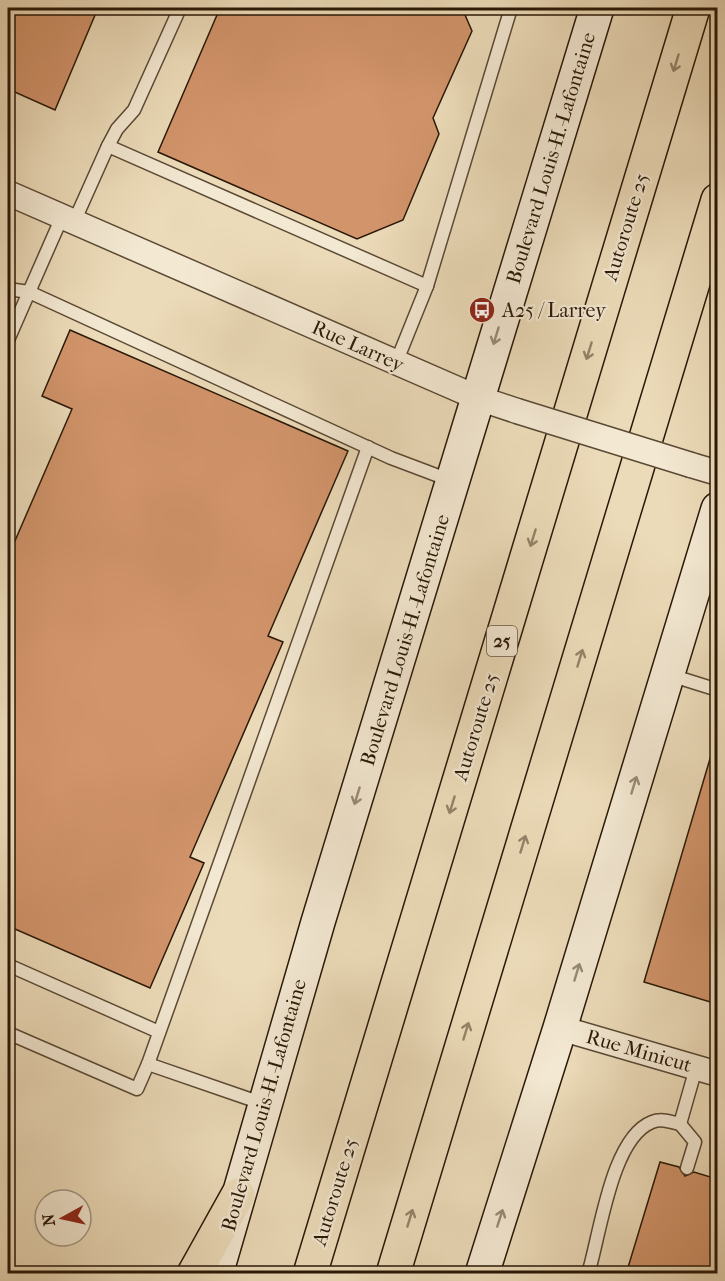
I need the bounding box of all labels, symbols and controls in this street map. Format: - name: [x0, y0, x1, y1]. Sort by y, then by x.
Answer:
- street label: Boulevard Louis-H.-Lafontaine: [502, 30, 600, 286]
- one-way arrow: [670, 54, 681, 73]
- street label: Autoroute 25: [598, 171, 653, 284]
- bus stop icon: A25 / Larrey: [467, 295, 497, 325]
- place label: A25 / Larrey: [501, 299, 607, 322]
- street label: Rue Larrey: [309, 316, 409, 377]
- one-way arrow: [490, 327, 501, 346]
- one-way arrow: [583, 341, 594, 360]
- street label: Boulevard Louis-H.-Lafontaine: [356, 512, 454, 768]
- one-way arrow: [527, 528, 538, 547]
- road number: 25: [487, 626, 517, 656]
- one-way arrow: [575, 649, 586, 668]
- street label: Autoroute 25: [448, 671, 503, 784]
- one-way arrow: [629, 776, 640, 795]
- one-way arrow: [351, 786, 362, 805]
- one-way arrow: [446, 795, 457, 814]
- one-way arrow: [518, 835, 529, 854]
- one-way arrow: [572, 963, 583, 982]
- street label: Boulevard Louis-H.-Lafontaine: [217, 976, 311, 1234]
- one-way arrow: [461, 1022, 472, 1041]
- street label: Rue Minicut: [584, 1025, 694, 1077]
- street label: Autoroute 25: [307, 1136, 362, 1249]
- north arrow: [33, 1188, 93, 1248]
- one-way arrow: [405, 1208, 416, 1227]
- one-way arrow: [495, 1209, 506, 1228]
- text: N: [38, 1212, 59, 1227]

